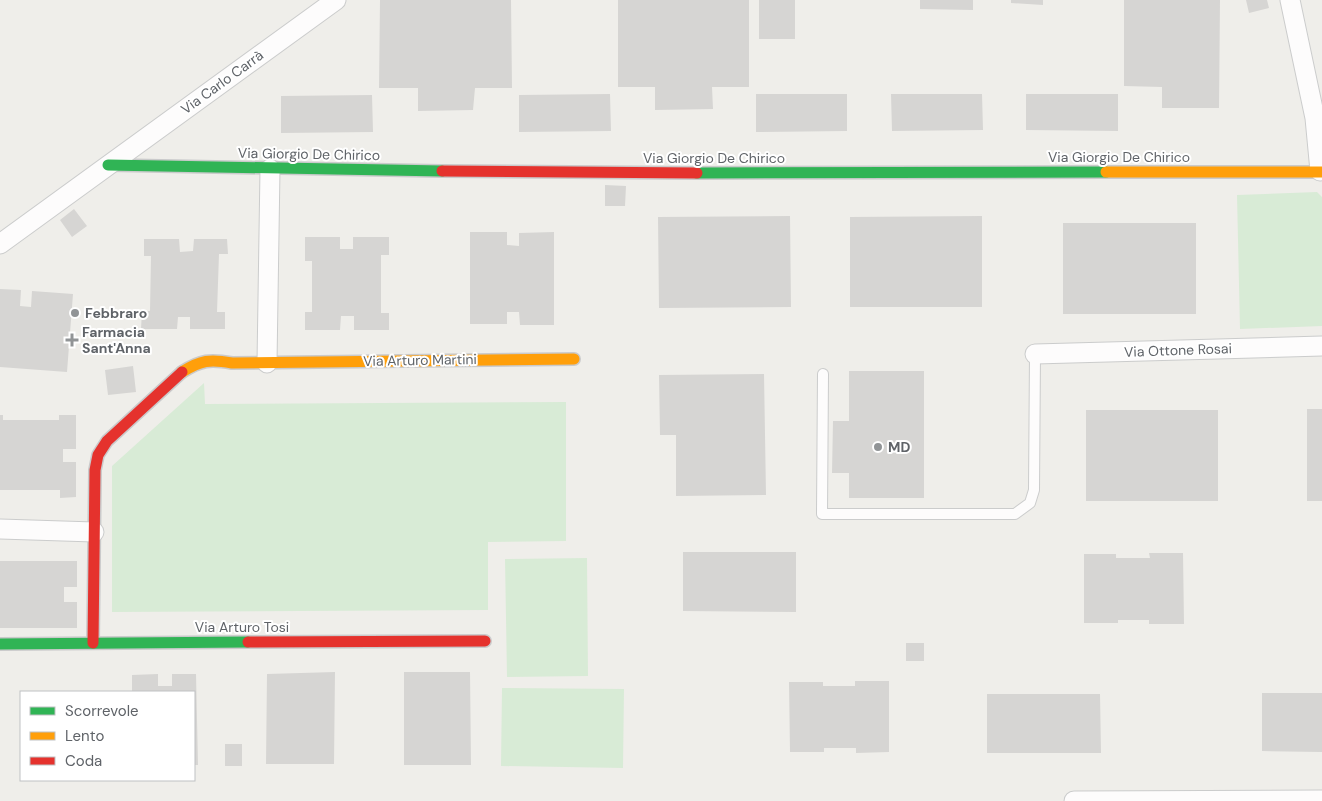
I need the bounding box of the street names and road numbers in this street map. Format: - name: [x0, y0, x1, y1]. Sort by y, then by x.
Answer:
- street label: Via Carlo Carrà: [177, 46, 267, 118]
- street label: Via Giorgio De Chirico: [238, 144, 380, 164]
- street label: Via Giorgio De Chirico: [1048, 148, 1190, 166]
- street label: Via Giorgio De Chirico: [643, 149, 785, 167]
- street label: Via Ottone Rosai: [1124, 339, 1232, 361]
- street label: Via Arturo Martini: [363, 350, 477, 370]
- street label: Via Arturo Tosi: [195, 618, 289, 636]

